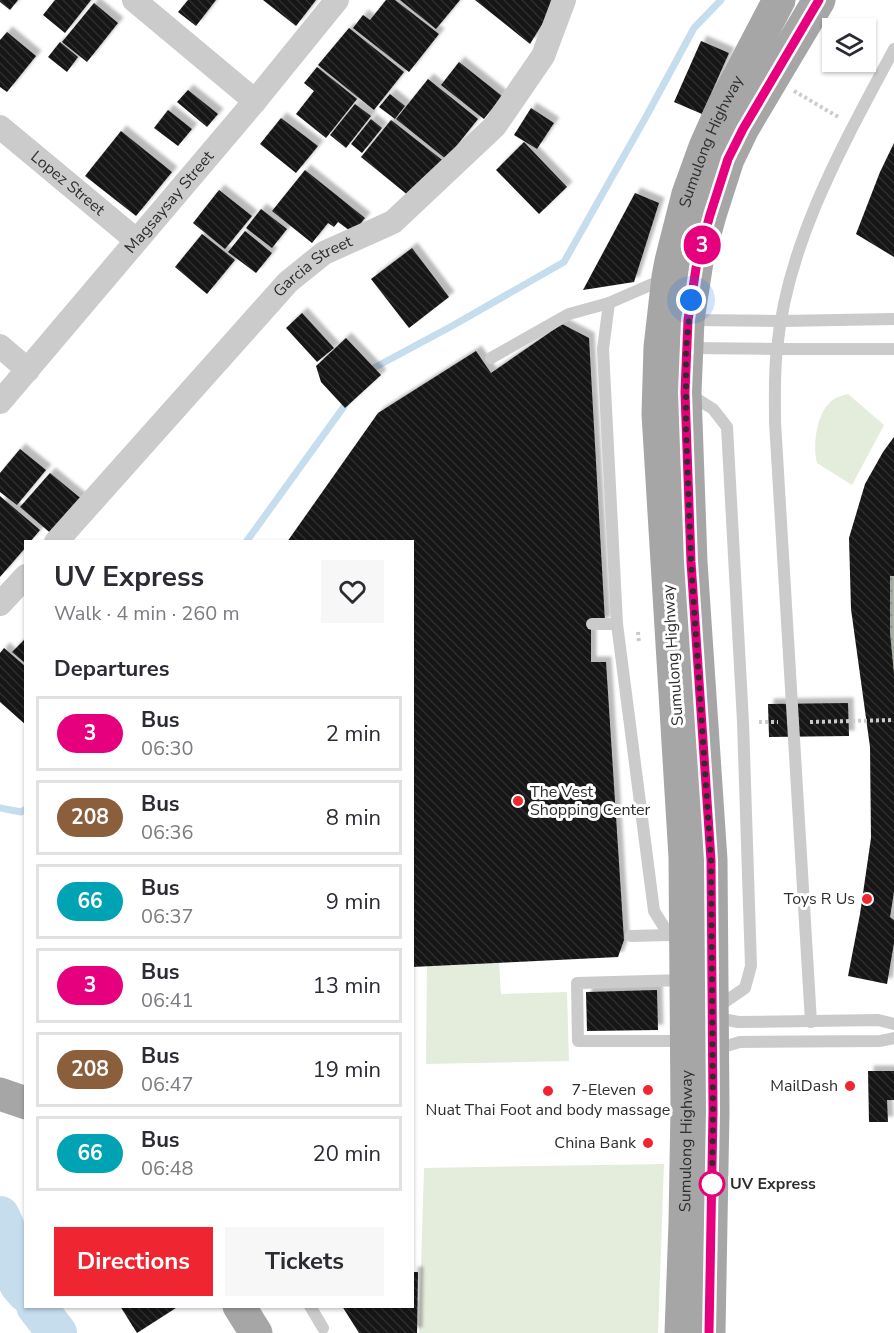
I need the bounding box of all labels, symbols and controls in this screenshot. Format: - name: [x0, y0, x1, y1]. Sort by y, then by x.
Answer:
- map controls: [822, 18, 876, 72]
- button: layers: [822, 18, 876, 72]
- street label: Sumulong Highway: [674, 71, 749, 210]
- street label: Lopez Street: [26, 146, 110, 221]
- street label: Magsaysay Street: [120, 146, 219, 258]
- line badge: 3: [682, 226, 722, 264]
- street label: Garcia Street: [268, 231, 356, 302]
- text: 3: [696, 231, 708, 259]
- your location: [676, 285, 706, 315]
- text: UV Express: [54, 558, 204, 596]
- button: heart: [321, 560, 384, 623]
- street label: Sumulong Highway: [657, 583, 689, 727]
- text: Walk · 4 min · 260 m: [54, 600, 240, 627]
- text: Departures: [54, 654, 169, 684]
- text: Bus: [141, 705, 180, 735]
- text: 3: [84, 719, 96, 747]
- text: 2 min: [326, 719, 381, 749]
- text: 06:30: [141, 735, 194, 762]
- place label: The Vest Shopping Center: [530, 781, 651, 821]
- text: Bus: [141, 789, 180, 819]
- marker: The Vest Shopping Center: [511, 794, 525, 808]
- text: 208: [71, 803, 109, 831]
- text: 8 min: [326, 803, 381, 833]
- text: 06:36: [141, 819, 194, 846]
- text: Bus: [141, 873, 180, 903]
- text: 66: [77, 887, 103, 915]
- text: 9 min: [326, 887, 381, 917]
- place label: Toys R Us: [784, 888, 855, 910]
- marker: Toys R Us: [860, 892, 874, 906]
- text: 06:37: [141, 903, 194, 930]
- text: Bus: [141, 957, 180, 987]
- text: 3: [84, 971, 96, 999]
- text: 13 min: [313, 971, 381, 1001]
- text: 06:41: [141, 987, 194, 1014]
- text: Bus: [141, 1041, 180, 1071]
- text: 208: [71, 1055, 109, 1083]
- text: 19 min: [313, 1055, 381, 1085]
- street label: Sumulong Highway: [674, 1069, 698, 1212]
- text: 06:47: [141, 1071, 194, 1098]
- place label: MailDash: [770, 1075, 838, 1097]
- place label: 7-Eleven: [572, 1079, 636, 1101]
- marker: MailDash: [843, 1079, 857, 1093]
- marker: 7-Eleven: [641, 1083, 655, 1097]
- marker: Nuat Thai Foot and body massage: [541, 1084, 555, 1098]
- place label: Nuat Thai Foot and body massage: [426, 1099, 670, 1121]
- text: Bus: [141, 1125, 180, 1155]
- place label: China Bank: [554, 1132, 637, 1154]
- marker: China Bank: [641, 1136, 655, 1150]
- text: 66: [77, 1139, 103, 1167]
- text: 20 min: [313, 1139, 381, 1169]
- text: 06:48: [141, 1155, 194, 1182]
- marker: UV Express: [699, 1171, 725, 1197]
- place label: UV Express: [730, 1173, 816, 1195]
- button: Directions: [54, 1227, 213, 1296]
- button: Tickets: [225, 1227, 384, 1296]

